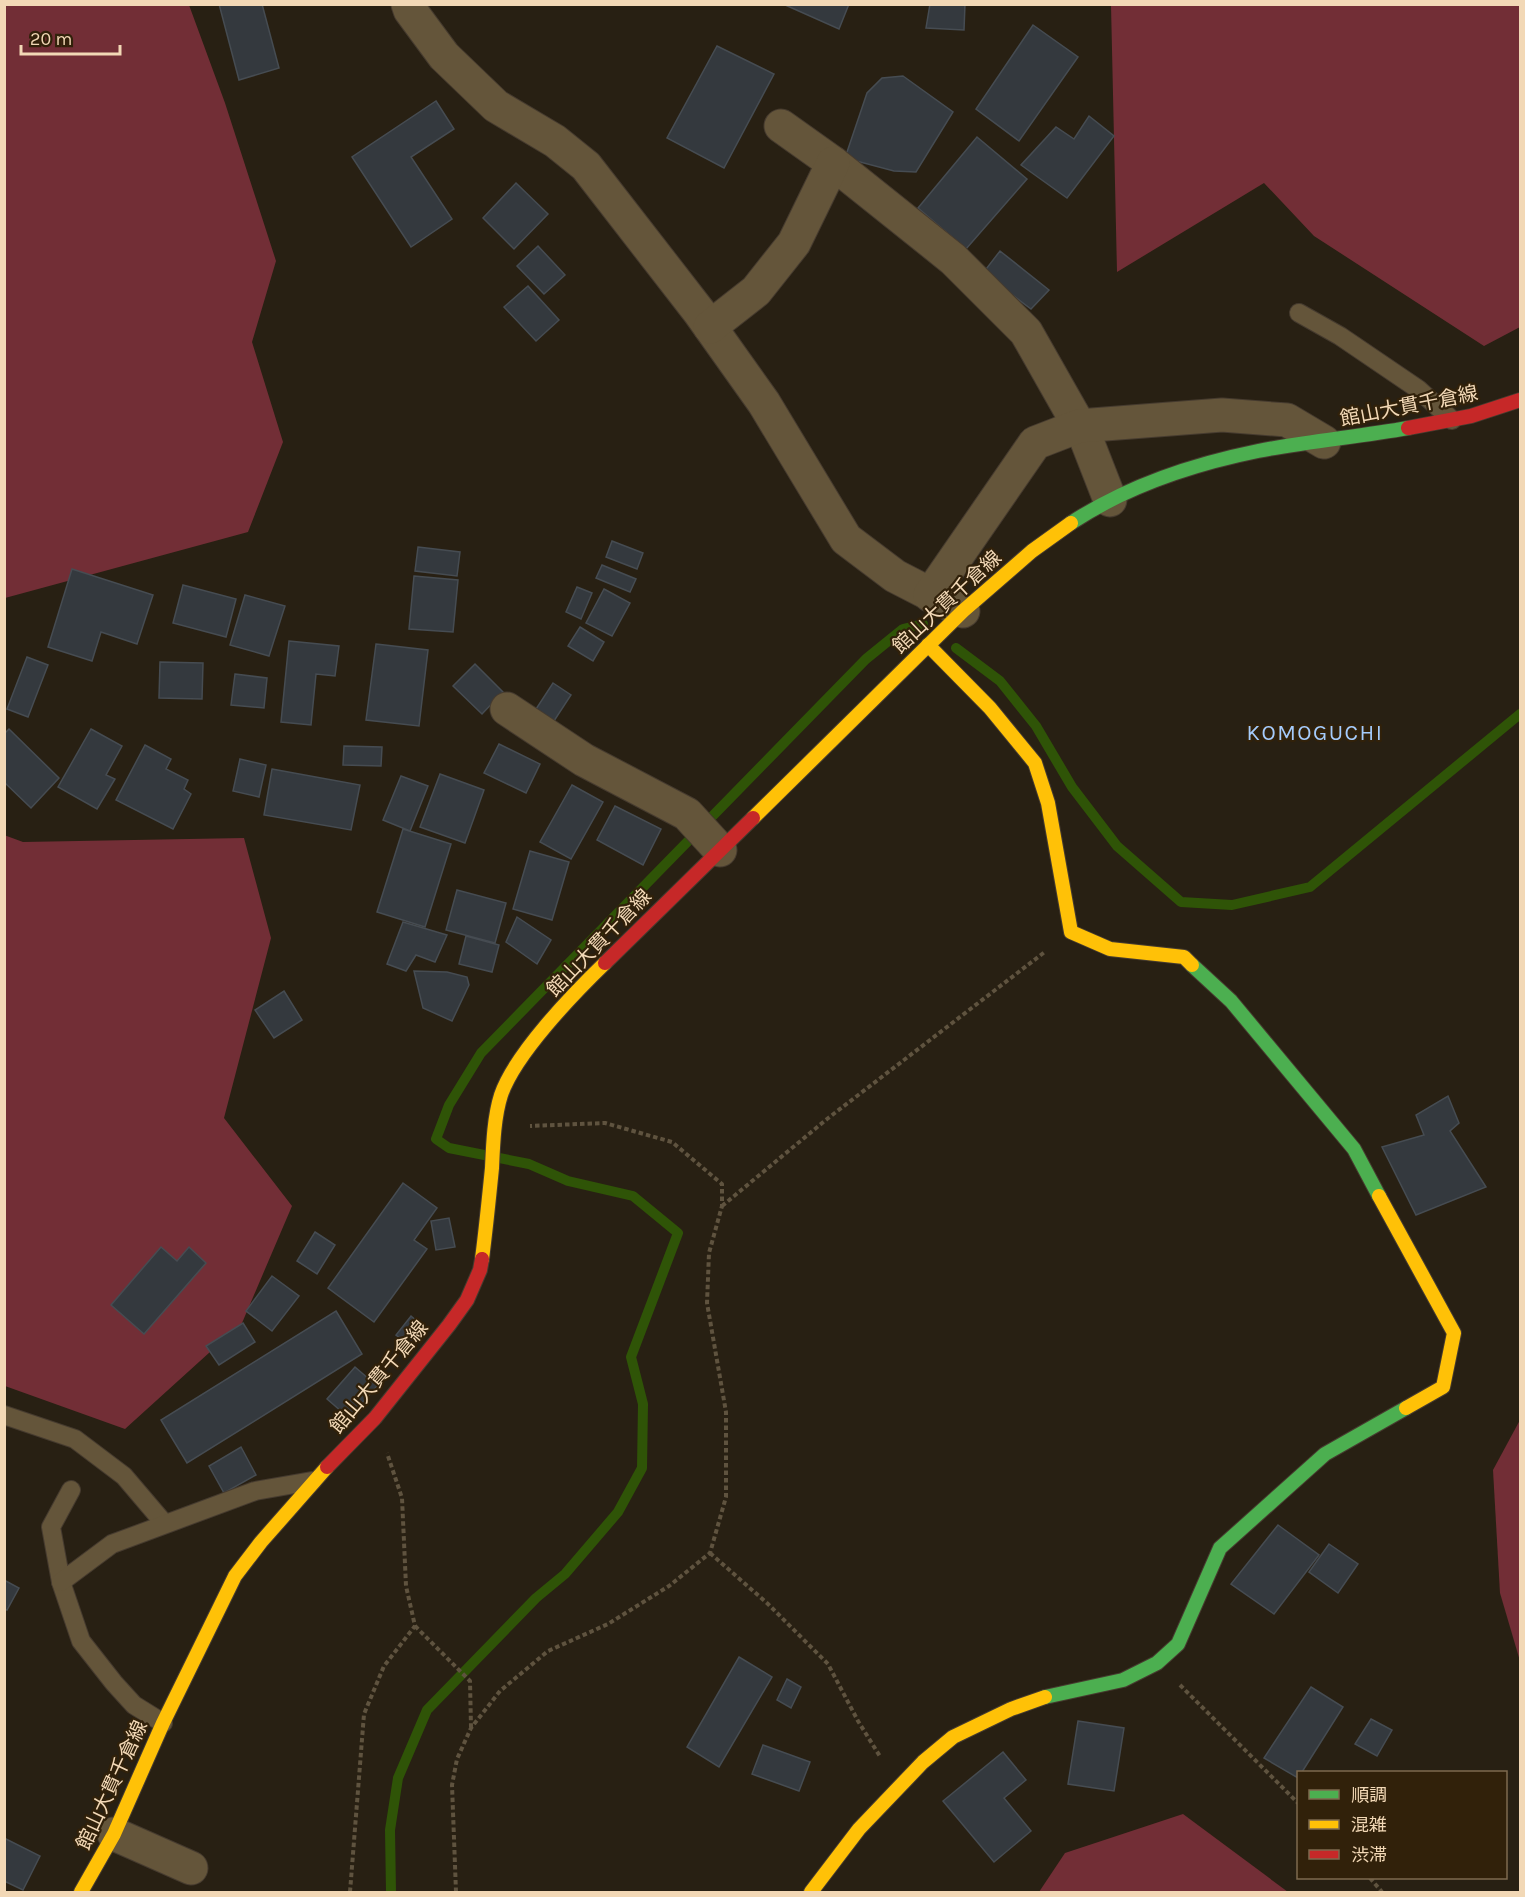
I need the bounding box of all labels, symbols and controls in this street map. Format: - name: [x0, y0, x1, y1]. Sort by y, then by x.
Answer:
- scale bar: [21, 18, 120, 56]
- text: 20 m: [30, 28, 72, 50]
- street label: 館山大貫千倉線: [1338, 381, 1480, 431]
- street label: 館山大貫千倉線: [888, 546, 1006, 658]
- district label: KOMOGUCHI: [1247, 720, 1383, 746]
- street label: 館山大貫千倉線: [542, 885, 656, 1001]
- street label: 館山大貫千倉線: [325, 1316, 433, 1438]
- street label: 館山大貫千倉線: [72, 1717, 152, 1853]
- legend: [1297, 1771, 1507, 1879]
- text: 順調: [1351, 1784, 1387, 1806]
- text: 混雑: [1351, 1814, 1387, 1836]
- text: 渋滞: [1351, 1844, 1387, 1866]

